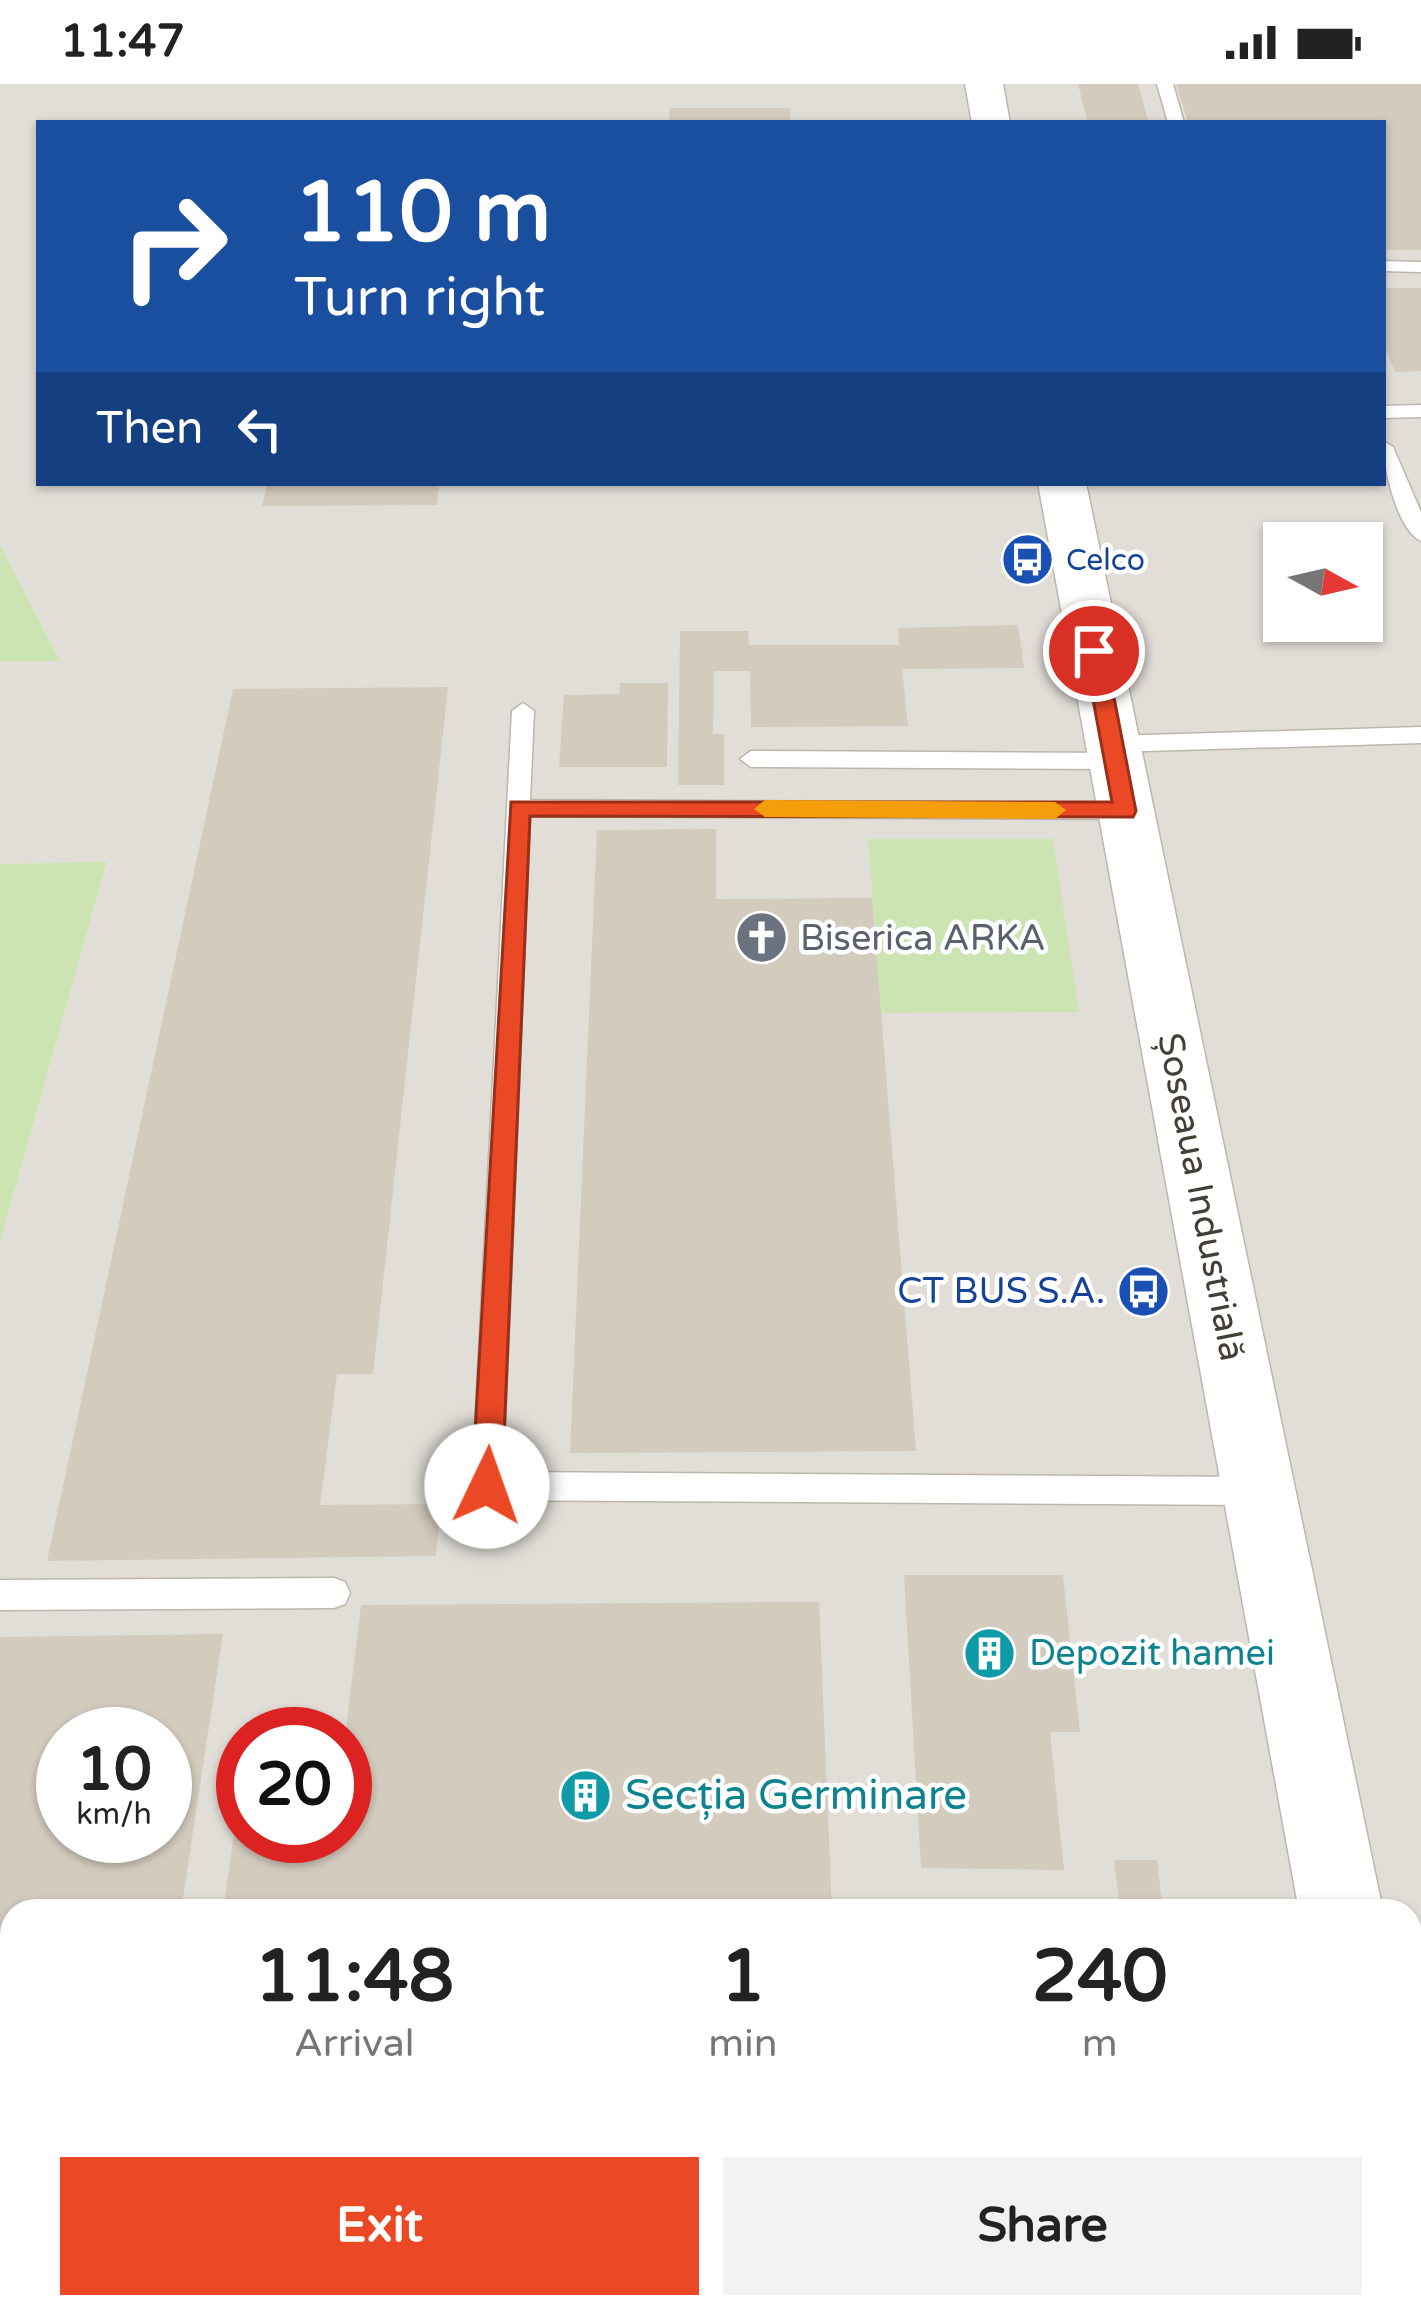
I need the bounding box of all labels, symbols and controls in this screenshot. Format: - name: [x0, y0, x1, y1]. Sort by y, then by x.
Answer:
- text: 11:47: [60, 15, 185, 69]
- text: 110 m: [294, 163, 551, 264]
- icon: right: [96, 168, 252, 324]
- text: Turn right: [294, 265, 545, 330]
- icon: left: [227, 396, 293, 462]
- text: Then: [96, 402, 203, 456]
- north arrow: [1263, 522, 1383, 642]
- map controls: [1263, 522, 1383, 642]
- bus stop icon: Celco: [999, 532, 1055, 588]
- place label: Celco: [1066, 542, 1145, 579]
- pin: [1043, 600, 1145, 702]
- icon: arrive: [1061, 618, 1127, 684]
- church icon: Biserica ARKA: [733, 910, 789, 966]
- place label: Biserica ARKA: [800, 917, 1046, 960]
- street label: Șoseaua Industrială: [1148, 1030, 1254, 1364]
- bus stop icon: CT BUS S.A.: [1116, 1263, 1172, 1319]
- place label: CT BUS S.A.: [897, 1270, 1105, 1313]
- position arrow: [424, 1423, 550, 1549]
- building icon: Depozit hamei: [962, 1625, 1018, 1681]
- place label: Depozit hamei: [1029, 1632, 1275, 1675]
- speed limit sign: 20: [216, 1707, 372, 1863]
- text: 10: [76, 1734, 152, 1806]
- building icon: Secția Germinare: [558, 1767, 614, 1823]
- place label: Secția Germinare: [625, 1770, 967, 1821]
- text: km/h: [76, 1796, 152, 1833]
- text: 11:48: [254, 1934, 454, 2021]
- text: 1: [720, 1934, 766, 2021]
- text: 240: [1032, 1934, 1168, 2021]
- text: Arrival: [294, 2020, 414, 2067]
- text: min: [708, 2020, 778, 2067]
- text: m: [1082, 2020, 1118, 2067]
- button: Exit: [60, 2157, 699, 2295]
- button: Share: [723, 2157, 1362, 2295]

